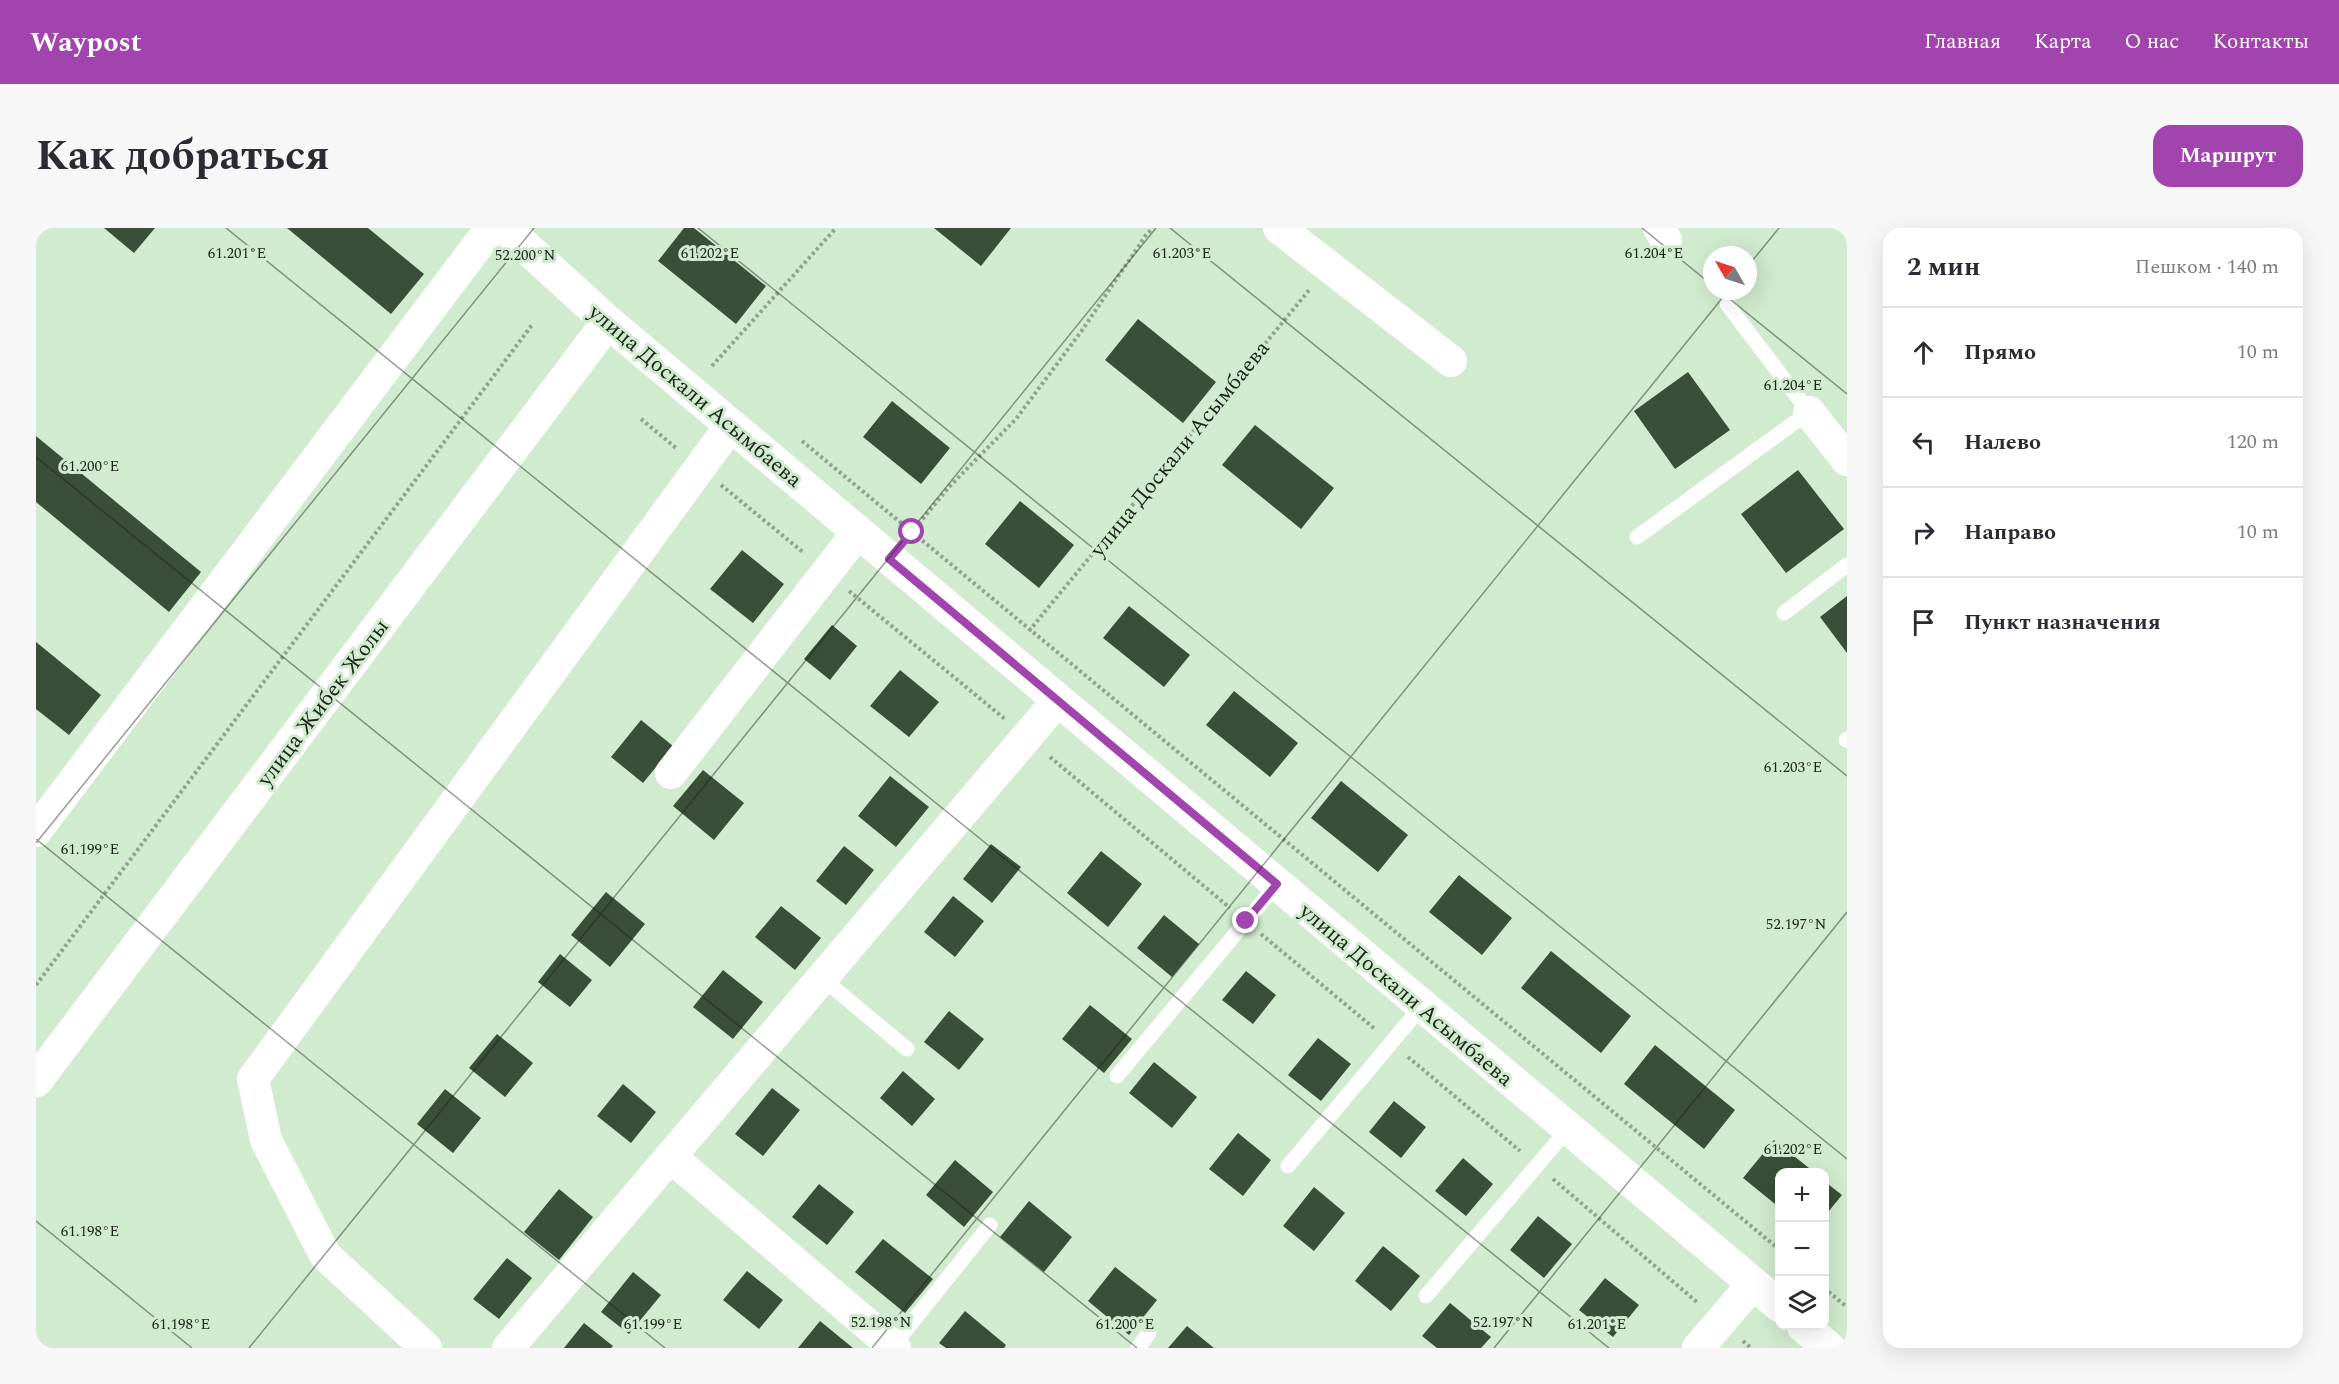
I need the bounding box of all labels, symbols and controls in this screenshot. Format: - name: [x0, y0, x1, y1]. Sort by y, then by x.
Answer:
- text: Waypost: [30, 21, 141, 64]
- text: Главная: [1924, 26, 2001, 58]
- text: Карта: [2034, 26, 2091, 58]
- text: О нас: [2124, 26, 2179, 58]
- text: Контакты: [2212, 26, 2309, 58]
- text: Как добраться: [36, 125, 330, 188]
- button: Маршрут: [2153, 125, 2303, 187]
- text: 61.201°E: [208, 242, 266, 265]
- text: 61.202°E: [681, 242, 739, 265]
- text: 61.203°E: [1153, 242, 1211, 265]
- text: 61.204°E: [1625, 242, 1683, 265]
- text: 52.200°N: [495, 244, 555, 267]
- north arrow: [1703, 246, 1757, 300]
- text: 2 мин: [1907, 247, 1980, 287]
- text: Пешком · 140 m: [2135, 252, 2279, 282]
- street label: улица Доскали Асымбаева: [580, 296, 809, 496]
- street label: улица Доскали Асымбаева: [1082, 333, 1278, 565]
- icon: ahead: [1907, 336, 1940, 369]
- text: Прямо: [1964, 336, 2036, 369]
- text: 10 m: [2237, 337, 2279, 367]
- text: 61.204°E: [1764, 374, 1822, 397]
- icon: left: [1907, 426, 1940, 459]
- text: Налево: [1964, 426, 2041, 459]
- text: 120 m: [2227, 427, 2279, 457]
- text: 61.200°E: [61, 455, 119, 478]
- icon: right: [1907, 516, 1940, 549]
- text: Направо: [1964, 516, 2056, 549]
- text: 10 m: [2237, 517, 2279, 547]
- route start: [898, 518, 924, 544]
- icon: arrive: [1907, 606, 1940, 639]
- text: Пункт назначения: [1964, 606, 2161, 639]
- street label: улица Жибек Жолы: [249, 612, 397, 794]
- text: 61.203°E: [1764, 756, 1822, 779]
- text: 61.199°E: [61, 838, 119, 861]
- street label: улица Доскали Асымбаева: [1291, 895, 1520, 1095]
- route end: [1232, 907, 1258, 933]
- text: 52.197°N: [1766, 913, 1826, 936]
- text: 61.202°E: [1764, 1138, 1822, 1161]
- map controls: [1775, 1168, 1829, 1330]
- button: +: [1775, 1168, 1829, 1222]
- text: 61.198°E: [61, 1220, 119, 1243]
- button: −: [1775, 1222, 1829, 1276]
- button: layers: [1775, 1276, 1829, 1330]
- text: 52.198°N: [851, 1311, 911, 1334]
- text: 52.197°N: [1473, 1311, 1533, 1334]
- text: 61.198°E: [152, 1313, 210, 1336]
- text: 61.199°E: [624, 1313, 682, 1336]
- text: 61.200°E: [1096, 1313, 1154, 1336]
- text: 61.201°E: [1568, 1313, 1626, 1336]

